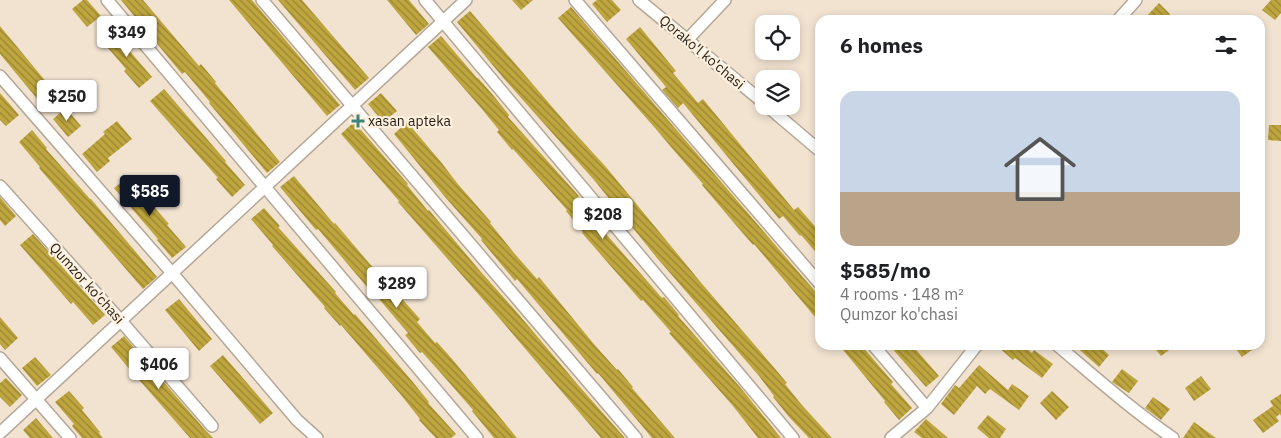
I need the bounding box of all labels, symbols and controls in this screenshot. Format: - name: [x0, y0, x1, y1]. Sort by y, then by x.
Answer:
- street label: Qorako'l ko'chasi: [656, 11, 748, 93]
- pin: $349: [97, 15, 157, 58]
- map controls: [755, 15, 800, 115]
- button: locate: [755, 15, 800, 60]
- text: $349: [108, 22, 146, 42]
- text: 6 homes: [840, 31, 923, 59]
- icon: filters: [1212, 31, 1240, 59]
- button: layers: [755, 70, 800, 115]
- pin: $250: [37, 80, 97, 122]
- text: $250: [48, 86, 86, 106]
- place label: xasan apteka: [368, 112, 451, 130]
- marker: xasan apteka: [352, 115, 364, 127]
- icon: home: [995, 124, 1085, 214]
- pin: $585: [120, 174, 180, 217]
- text: $585: [131, 181, 169, 201]
- pin: $208: [573, 198, 633, 240]
- text: $208: [584, 204, 622, 224]
- street label: Qumzor ko'chasi: [46, 239, 128, 327]
- text: $585/mo: [840, 256, 931, 284]
- pin: $289: [367, 266, 427, 309]
- text: $289: [378, 273, 416, 293]
- text: 4 rooms · 148 m²: [840, 284, 964, 304]
- text: Qumzor ko'chasi: [840, 304, 958, 324]
- pin: $406: [129, 348, 189, 390]
- text: $406: [140, 354, 178, 374]

